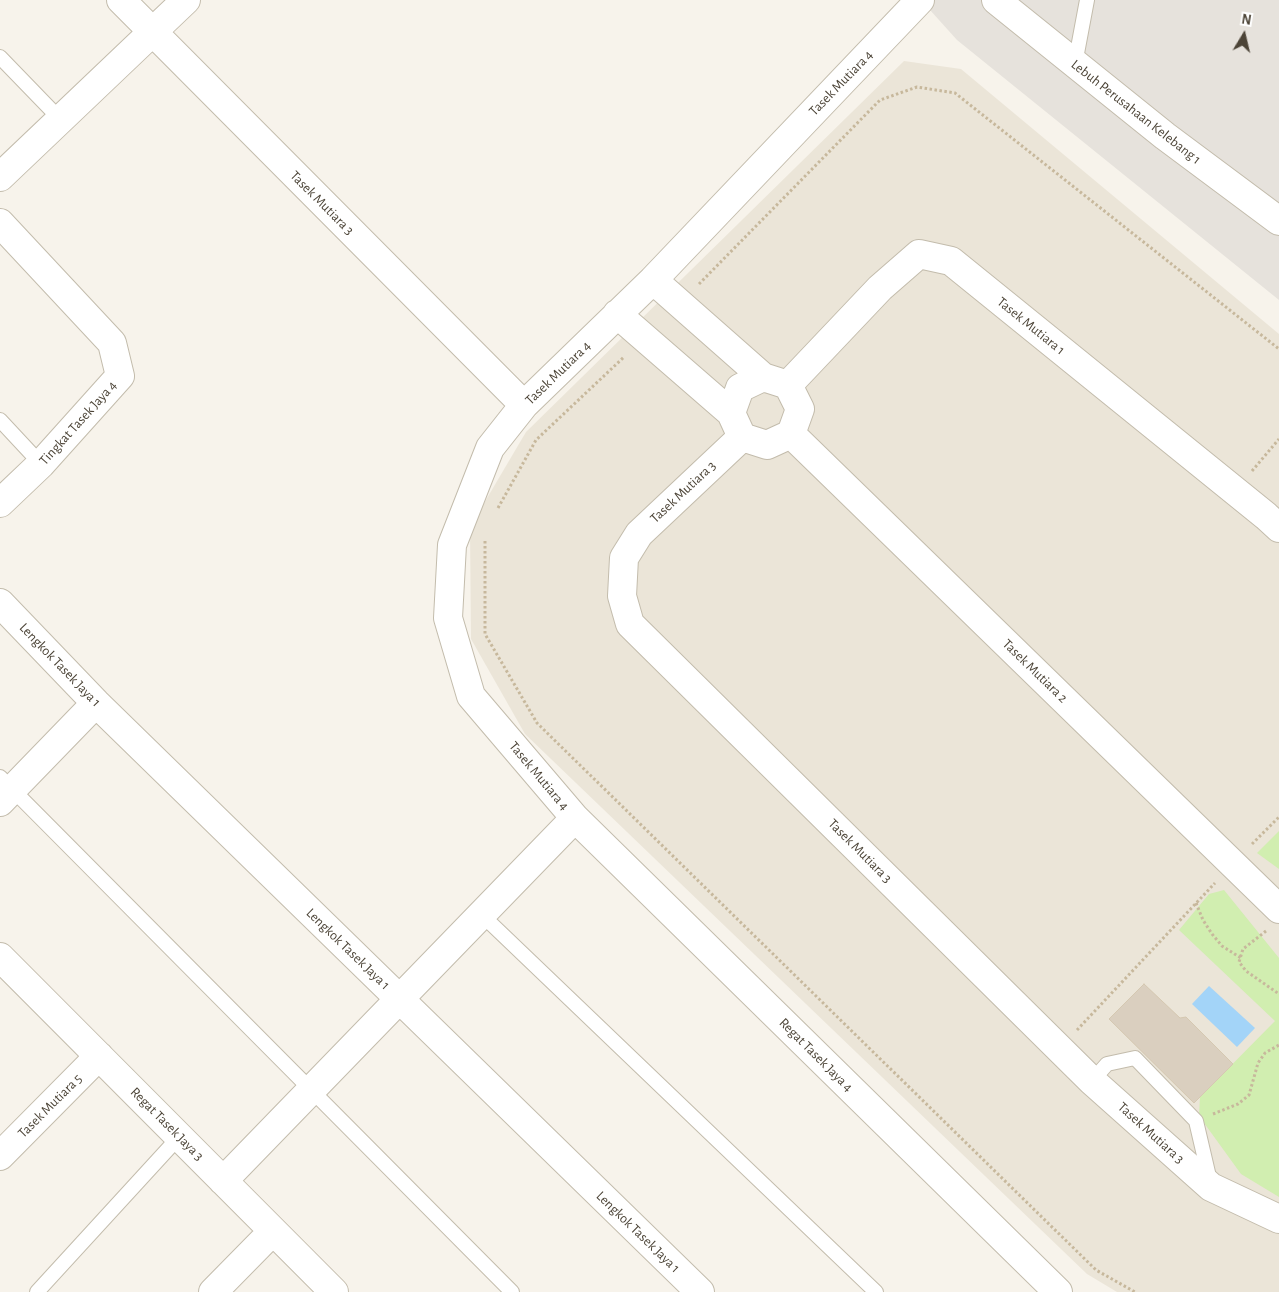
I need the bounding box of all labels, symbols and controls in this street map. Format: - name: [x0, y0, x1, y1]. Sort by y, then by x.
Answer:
- north arrow: [1219, 10, 1269, 60]
- text: N: [1240, 13, 1252, 28]
- street label: Tasek Mutiara 4: [806, 47, 876, 119]
- street label: Lebuh Perusahaan Kelebang 1: [1068, 56, 1204, 168]
- street label: Tasek Mutiara 3: [286, 167, 358, 239]
- street label: Tasek Mutiara 1: [994, 293, 1068, 359]
- street label: Tasek Mutiara 4: [522, 338, 594, 408]
- street label: Tingkat Tasek Jaya 4: [36, 377, 120, 469]
- street label: Tasek Mutiara 3: [647, 457, 719, 527]
- street label: Lengkok Tasek Jaya 1: [16, 620, 104, 710]
- street label: Tasek Mutiara 2: [999, 636, 1071, 706]
- street label: Tasek Mutiara 4: [505, 738, 573, 814]
- street label: Tasek Mutiara 3: [824, 815, 896, 887]
- street label: Lengkok Tasek Jaya 1: [303, 905, 393, 993]
- street label: Regat Tasek Jaya 4: [775, 1014, 857, 1096]
- street label: Tasek Mutiara 5: [14, 1070, 86, 1142]
- street label: Regat Tasek Jaya 3: [127, 1084, 207, 1164]
- street label: Tasek Mutiara 3: [1114, 1099, 1188, 1167]
- street label: Lengkok Tasek Jaya 1: [593, 1188, 683, 1276]

